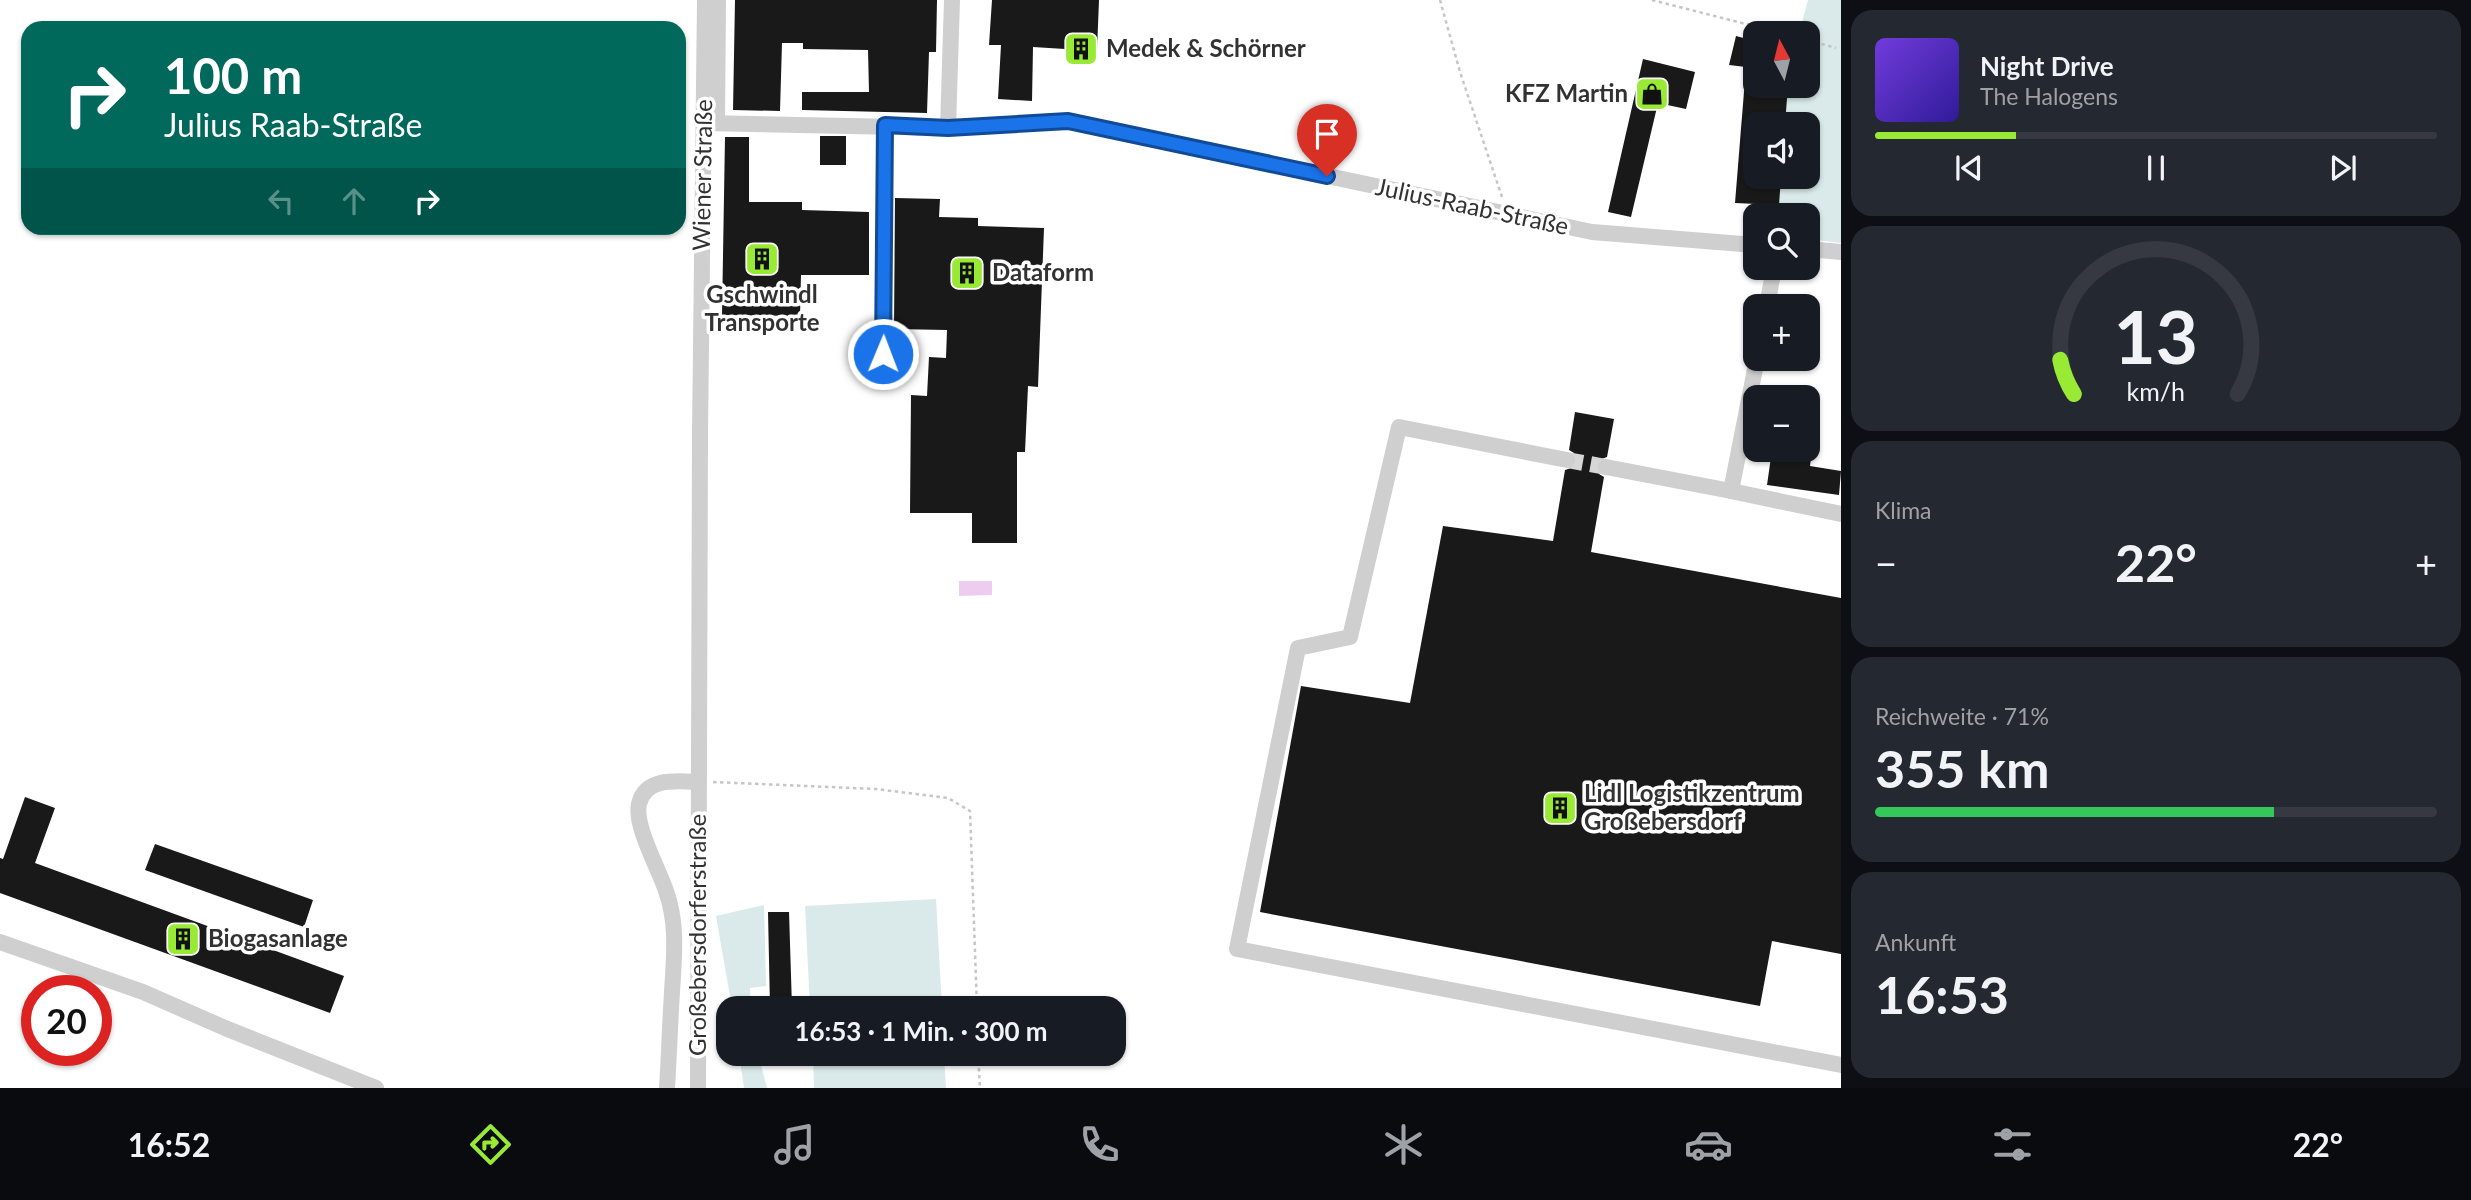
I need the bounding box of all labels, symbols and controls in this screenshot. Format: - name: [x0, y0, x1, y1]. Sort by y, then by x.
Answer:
- north arrow: [1743, 21, 1820, 98]
- map controls: [1743, 21, 1820, 462]
- building icon: Medek & Schörner: [1062, 30, 1100, 68]
- place label: Medek & Schörner: [1106, 33, 1306, 62]
- text: 100 m: [164, 46, 302, 104]
- icon: right: [49, 49, 140, 140]
- text: Night Drive: [1980, 50, 2114, 82]
- shop icon: KFZ Martin: [1633, 75, 1671, 113]
- place label: KFZ Martin: [1505, 78, 1628, 107]
- text: The Halogens: [1980, 82, 2118, 110]
- street label: Wiener Straße: [686, 99, 717, 251]
- pin: [1297, 104, 1357, 176]
- text: Julius Raab-Straße: [164, 105, 422, 144]
- button: sound: [1743, 112, 1820, 189]
- icon: arrive: [1308, 115, 1346, 153]
- icon: previous: [1950, 149, 1988, 187]
- icon: pause: [2137, 149, 2175, 187]
- icon: next: [2324, 149, 2362, 187]
- street label: Julius-Raab-Straße: [1373, 171, 1571, 240]
- icon: left: [262, 182, 300, 220]
- icon: ahead: [335, 182, 373, 220]
- icon: right: [408, 182, 446, 220]
- button: search: [1743, 203, 1820, 280]
- building icon: Gschwindl Transporte: [743, 240, 781, 278]
- building icon: Dataform: [948, 254, 986, 292]
- place label: Dataform: [992, 257, 1094, 286]
- place label: Gschwindl Transporte: [704, 279, 820, 336]
- text: 13: [2114, 293, 2198, 381]
- button: +: [1743, 294, 1820, 371]
- position arrow: [846, 317, 920, 391]
- text: km/h: [2127, 376, 2185, 406]
- button: −: [1743, 385, 1820, 462]
- text: Klima: [1875, 496, 1932, 524]
- text: 22°: [2115, 531, 2197, 593]
- text: −: [1875, 540, 1897, 586]
- text: +: [2415, 540, 2437, 586]
- text: Reichweite · 71%: [1875, 702, 2049, 730]
- text: 355 km: [1875, 737, 2049, 799]
- place label: Lidl Logistikzentrum Großebersdorf: [1584, 778, 1800, 835]
- building icon: Lidl Logistikzentrum Großebersdorf: [1541, 789, 1579, 827]
- street label: Großebersdorferstraße: [682, 814, 711, 1056]
- building icon: Biogasanlage: [164, 920, 202, 958]
- place label: Biogasanlage: [208, 923, 348, 952]
- text: Ankunft: [1875, 928, 1956, 956]
- text: 16:53: [1875, 963, 2009, 1025]
- speed limit sign: 20: [21, 975, 112, 1066]
- text: 16:53 · 1 Min. · 300 m: [794, 1015, 1048, 1047]
- icon: directions: [466, 1120, 515, 1169]
- icon: music: [770, 1120, 819, 1169]
- icon: phone: [1075, 1120, 1124, 1169]
- icon: climate: [1379, 1120, 1428, 1169]
- icon: car: [1684, 1120, 1733, 1169]
- icon: filters: [1988, 1120, 2037, 1169]
- text: 16:52: [128, 1125, 210, 1164]
- text: 22°: [2293, 1125, 2343, 1164]

